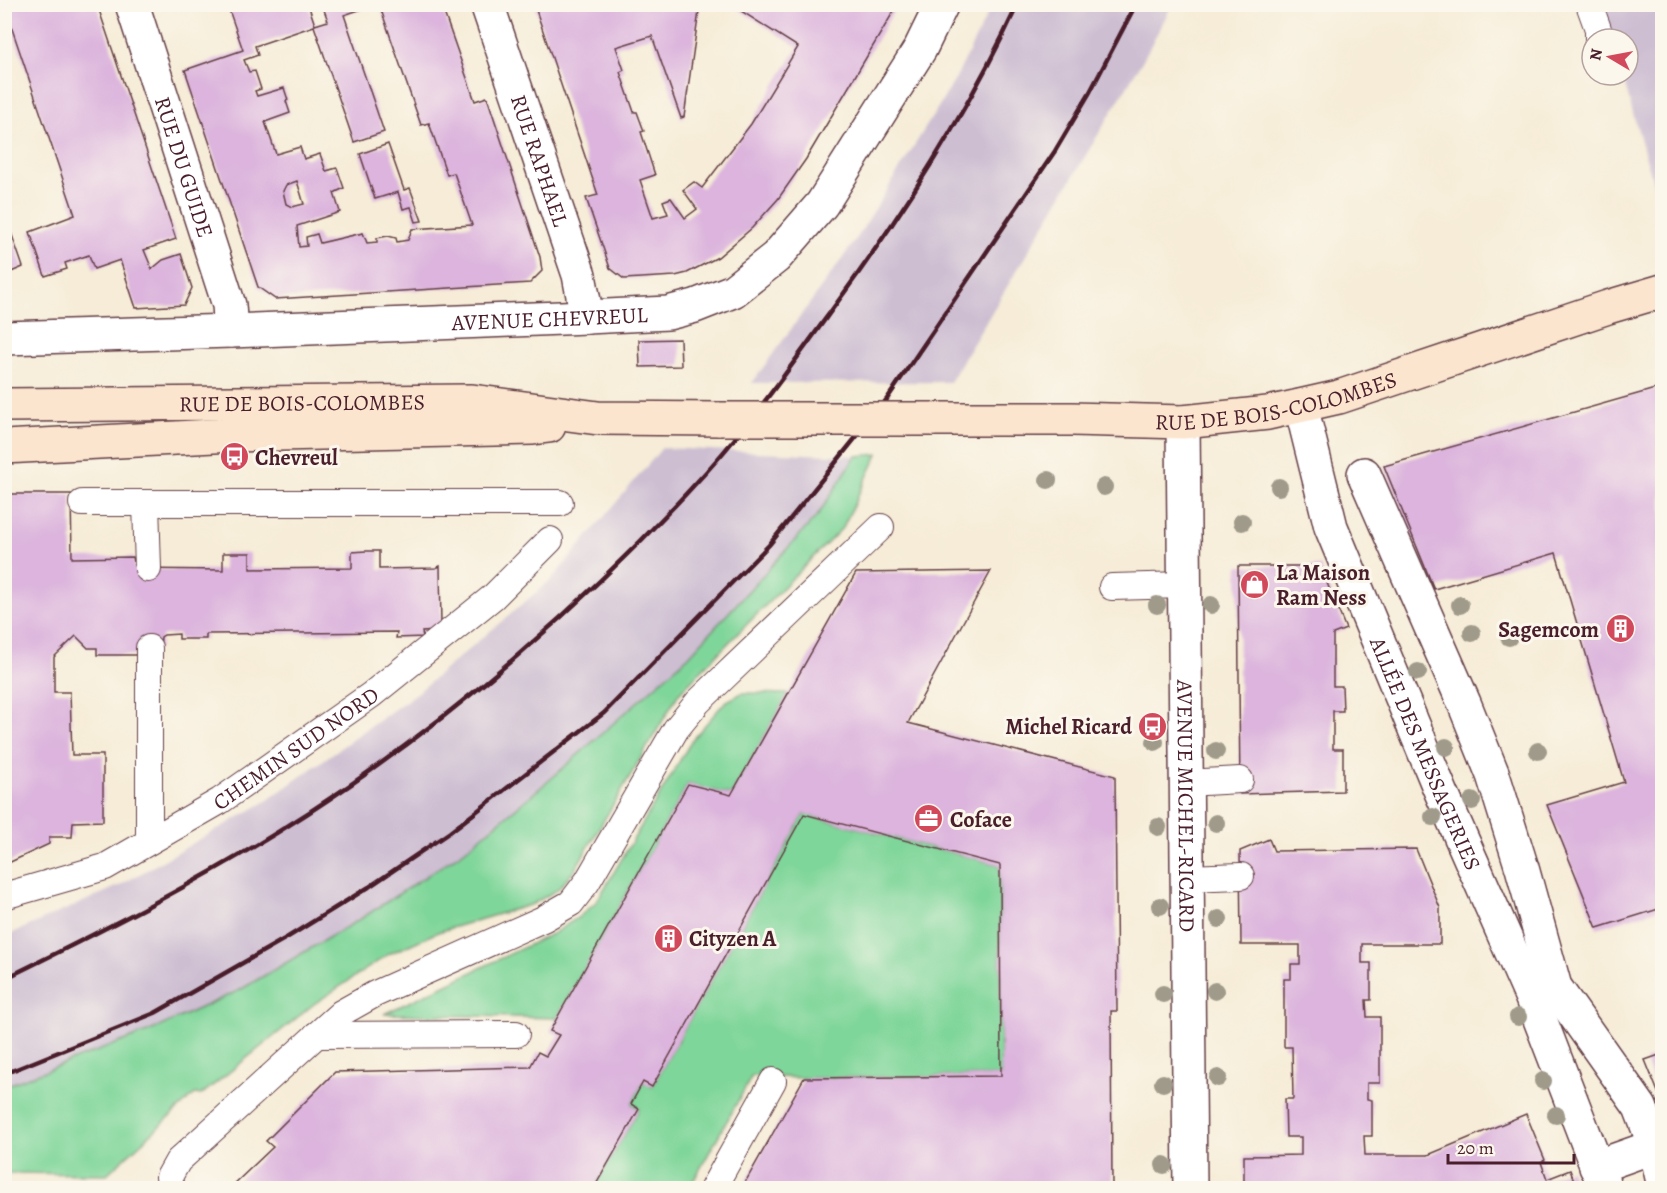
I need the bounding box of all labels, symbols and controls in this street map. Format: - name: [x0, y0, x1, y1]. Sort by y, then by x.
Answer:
- north arrow: [1580, 27, 1640, 87]
- text: N: [1584, 47, 1608, 62]
- street label: RUE RAPHAEL: [503, 91, 576, 231]
- street label: RUE DU GUIDE: [147, 93, 220, 241]
- street label: AVENUE CHEVREUL: [450, 300, 649, 338]
- street label: RUE DE BOIS-COLOMBES: [1154, 365, 1401, 438]
- street label: RUE DE BOIS-COLOMBES: [179, 387, 425, 420]
- bus stop icon: Chevreul: [218, 441, 250, 473]
- place label: Chevreul: [255, 443, 338, 473]
- place label: La Maison Ram Ness: [1276, 558, 1370, 613]
- shop icon: La Maison Ram Ness: [1239, 569, 1271, 601]
- building icon: Sagemcom: [1604, 613, 1636, 645]
- place label: Sagemcom: [1498, 615, 1599, 645]
- street label: ALLÉE DES MESSAGERIES: [1362, 632, 1488, 875]
- street label: AVENUE MICHEL-RICARD: [1169, 679, 1202, 932]
- street label: CHEMIN SUD NORD: [207, 680, 385, 818]
- bus stop icon: Michel Ricard: [1137, 710, 1169, 742]
- place label: Michel Ricard: [1005, 712, 1132, 742]
- office icon: Coface: [913, 803, 945, 835]
- place label: Coface: [950, 805, 1012, 835]
- building icon: Cityzen A: [652, 922, 684, 954]
- place label: Cityzen A: [689, 924, 777, 954]
- scale bar: [1448, 1127, 1574, 1165]
- text: 20 m: [1457, 1136, 1494, 1160]

